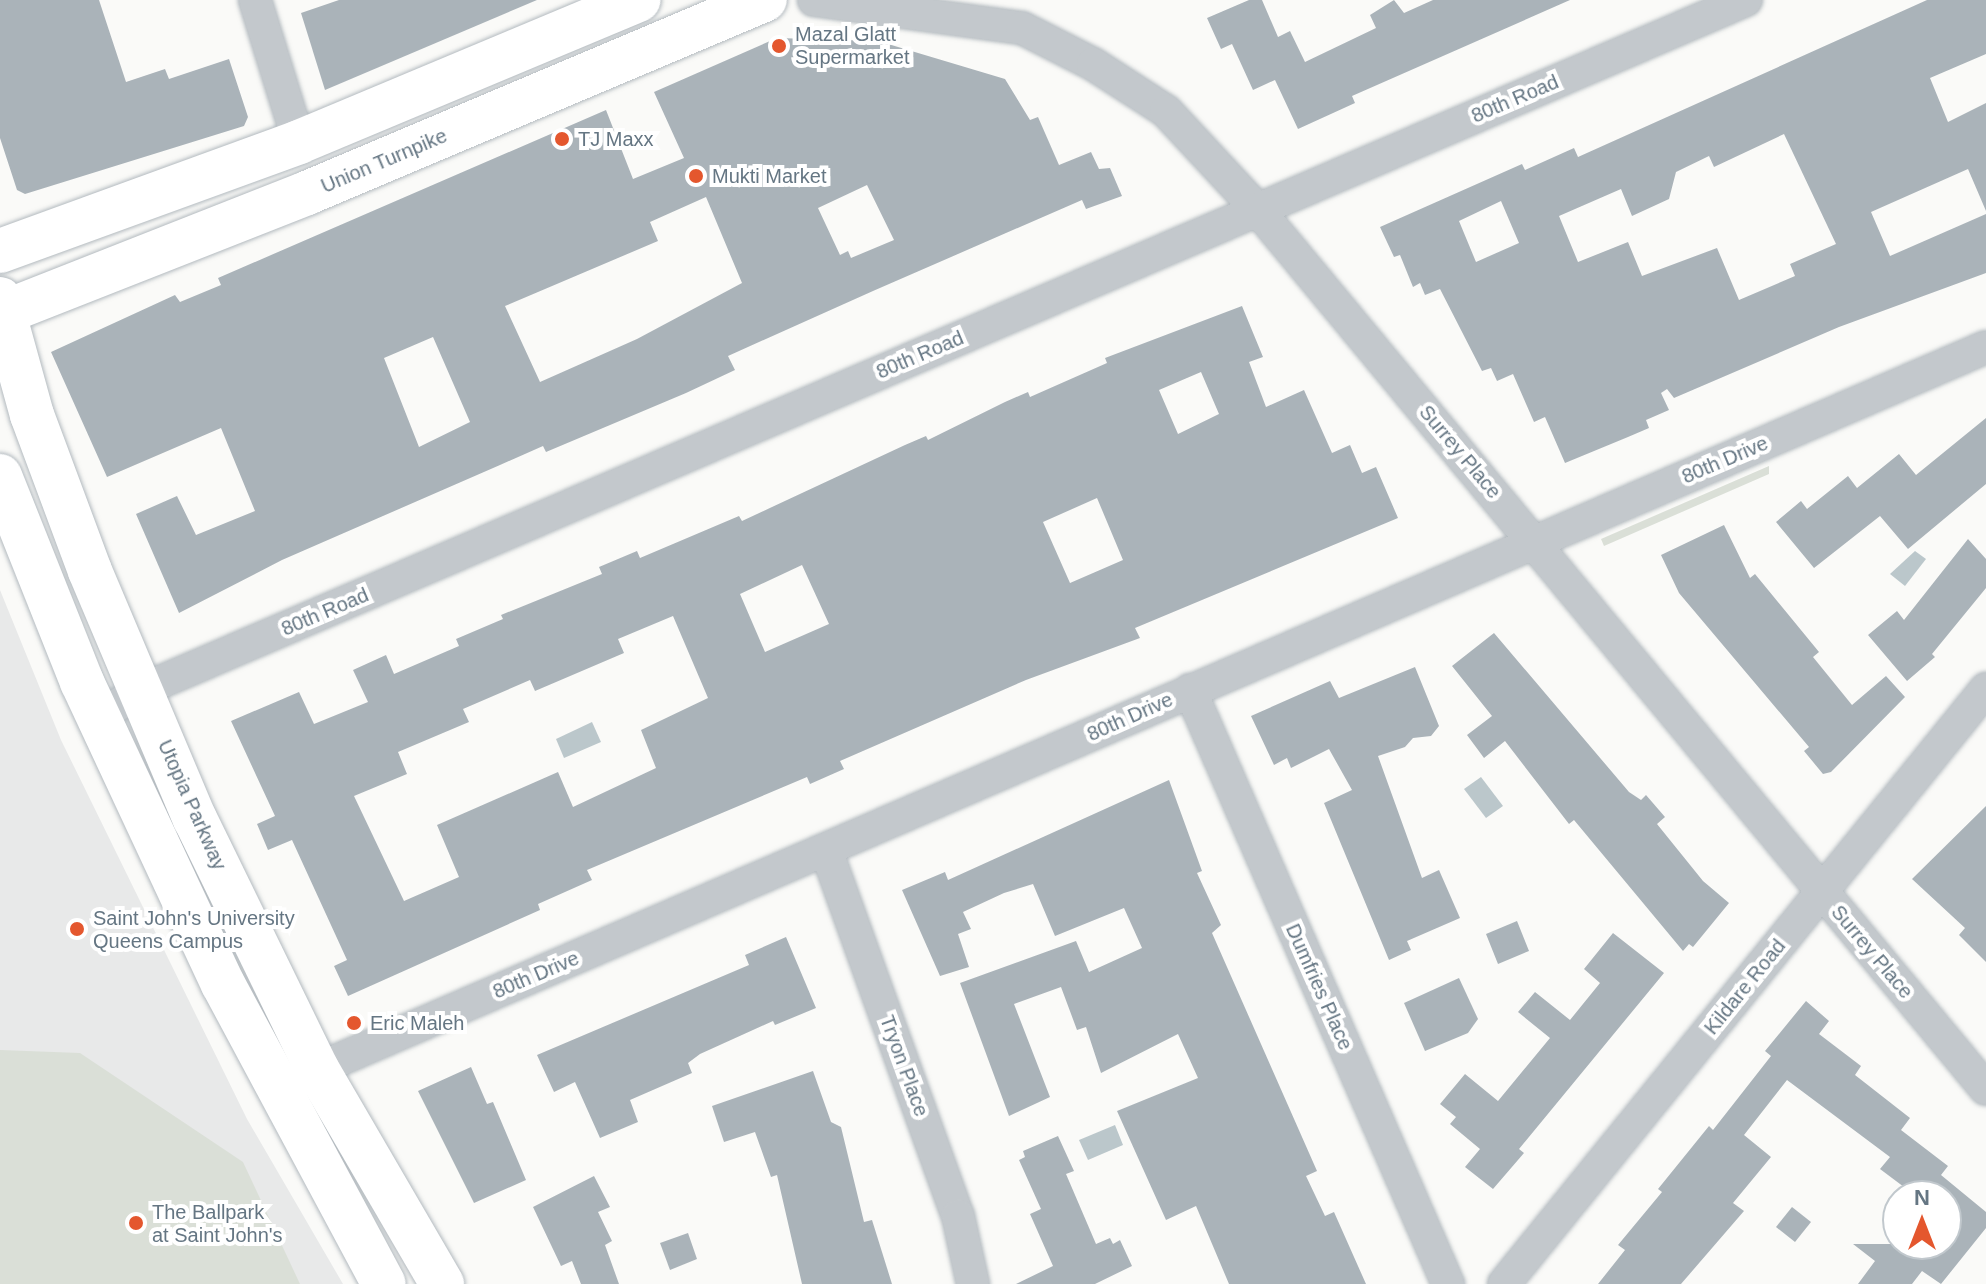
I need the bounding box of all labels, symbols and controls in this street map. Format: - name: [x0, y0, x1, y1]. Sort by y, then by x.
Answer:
- place label: Mazal Glatt Supermarket: [795, 22, 909, 69]
- marker: Mazal Glatt Supermarket: [770, 37, 788, 55]
- street label: 80th Road: [1468, 70, 1562, 128]
- street label: Union Turnpike: [317, 124, 451, 198]
- place label: TJ Maxx: [578, 127, 654, 151]
- marker: TJ Maxx: [553, 130, 571, 148]
- place label: Mukti Market: [712, 164, 826, 188]
- marker: Mukti Market: [687, 167, 705, 185]
- street label: 80th Road: [873, 326, 967, 384]
- street label: Surrey Place: [1414, 400, 1506, 504]
- street label: 80th Drive: [1678, 431, 1772, 489]
- street label: 80th Road: [278, 583, 372, 641]
- street label: 80th Drive: [1083, 687, 1177, 747]
- street label: Utopia Parkway: [153, 736, 231, 874]
- street label: Surrey Place: [1826, 900, 1918, 1004]
- place label: Saint John's University Queens Campus: [93, 906, 295, 953]
- marker: Saint John's University Queens Campus: [68, 920, 86, 938]
- street label: Dumfries Place: [1280, 920, 1358, 1054]
- street label: Kildare Road: [1699, 935, 1791, 1039]
- street label: 80th Drive: [489, 946, 583, 1004]
- place label: Eric Maleh: [370, 1011, 464, 1035]
- street label: Tryon Place: [875, 1012, 933, 1120]
- marker: Eric Maleh: [345, 1014, 363, 1032]
- north arrow: [1882, 1180, 1962, 1260]
- text: N: [1914, 1185, 1930, 1210]
- place label: The Ballpark at Saint John's: [152, 1200, 283, 1247]
- marker: The Ballpark at Saint John's: [127, 1214, 145, 1232]

